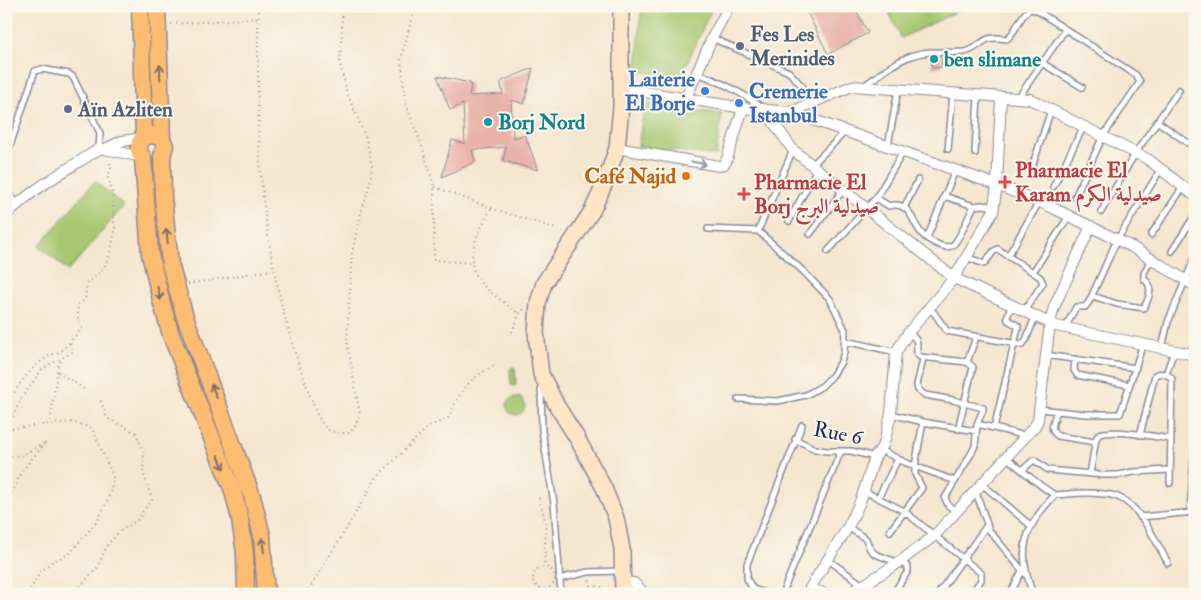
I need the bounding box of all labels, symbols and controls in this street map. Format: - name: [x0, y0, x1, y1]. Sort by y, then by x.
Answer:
- place label: Fes Les Merinides: [749, 21, 835, 72]
- marker: Fes Les Merinides: [734, 40, 746, 52]
- place label: ben slimane: [943, 46, 1041, 73]
- marker: ben slimane: [928, 53, 940, 65]
- one-way arrow: [155, 65, 164, 81]
- place label: Laiterie El Borje: [625, 66, 695, 117]
- place label: Cremerie Istanbul: [749, 78, 828, 129]
- marker: Laiterie El Borje: [699, 85, 711, 97]
- place label: Aïn Azliten: [77, 96, 173, 123]
- marker: Cremerie Istanbul: [733, 97, 745, 109]
- marker: Aïn Azliten: [62, 103, 74, 115]
- place label: Borj Nord: [498, 109, 586, 136]
- marker: Borj Nord: [482, 116, 494, 128]
- place label: Pharmacie El Karam صيدلية الكرم: [1015, 157, 1162, 213]
- one-way arrow: [691, 158, 707, 168]
- place label: Café Najid: [585, 163, 677, 190]
- place label: Pharmacie El Borj صيدلية البرج: [754, 169, 880, 225]
- marker: Café Najid: [680, 170, 692, 182]
- marker: Pharmacie El Karam صيدلية الكرم: [999, 176, 1011, 188]
- marker: Pharmacie El Borj صيدلية البرج: [738, 188, 750, 200]
- one-way arrow: [162, 228, 172, 244]
- one-way arrow: [155, 285, 164, 301]
- one-way arrow: [209, 384, 218, 399]
- street label: Rue 6: [811, 416, 866, 452]
- one-way arrow: [217, 454, 227, 469]
- one-way arrow: [258, 537, 268, 553]

